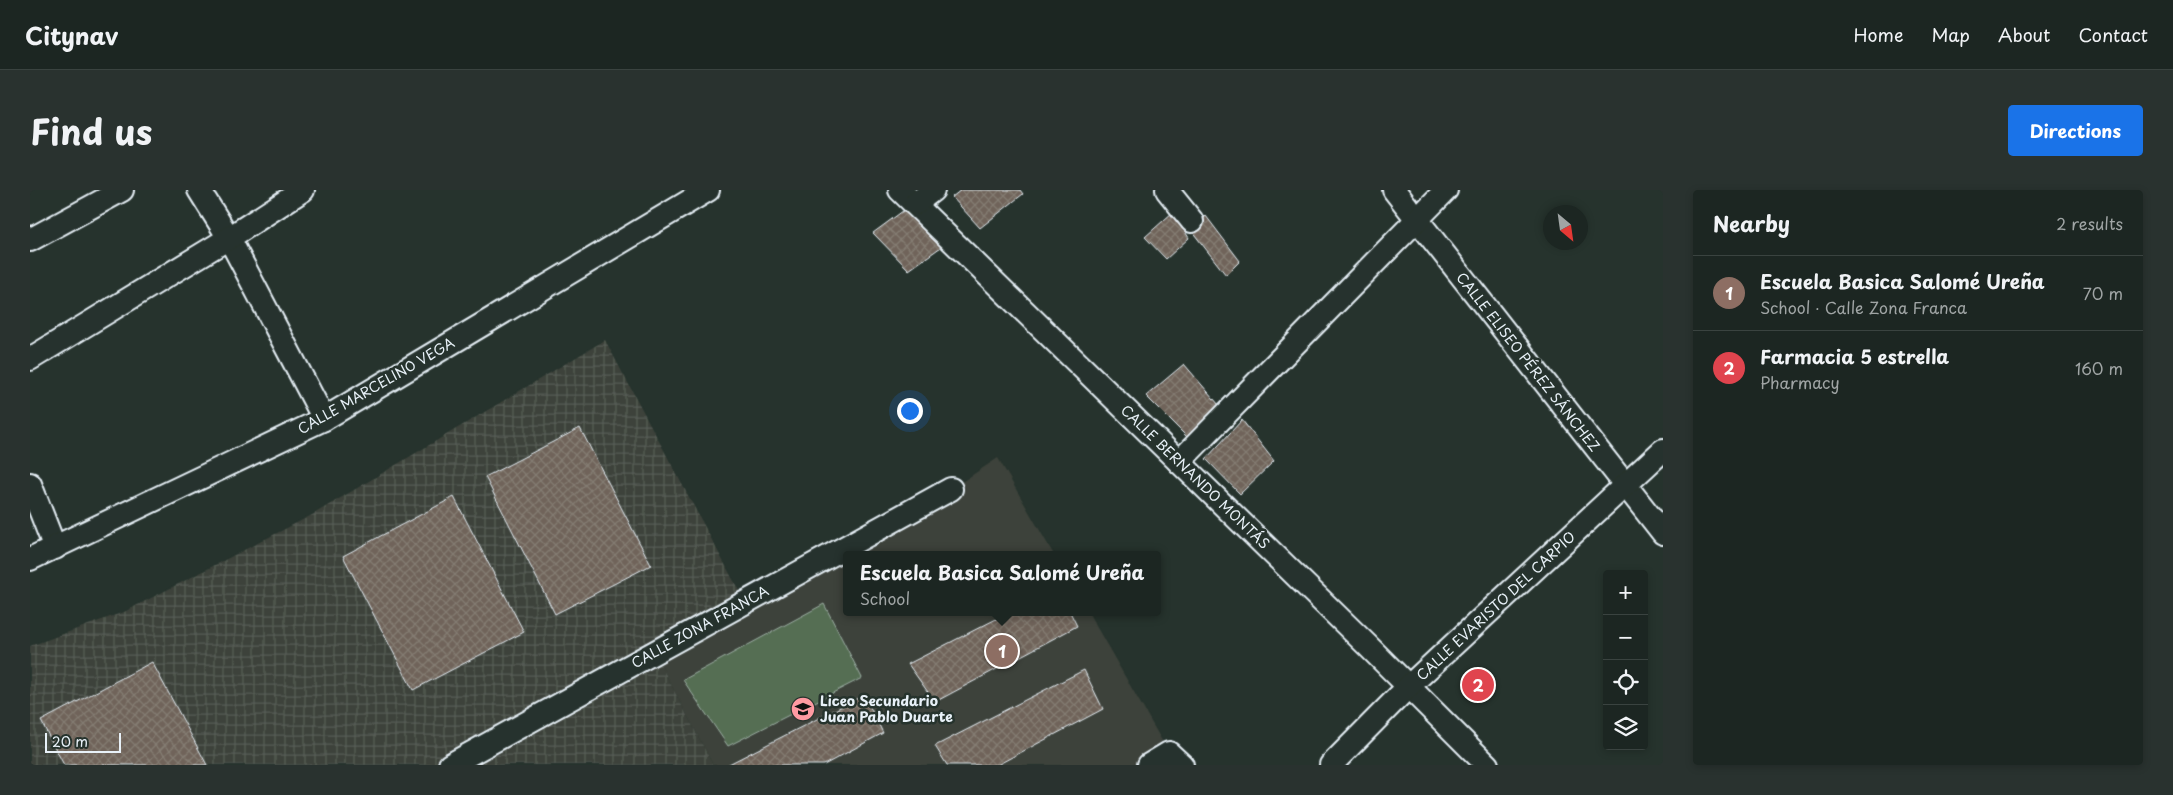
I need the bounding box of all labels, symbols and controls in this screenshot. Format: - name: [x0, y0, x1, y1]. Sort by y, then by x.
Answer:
- text: Citynav: [25, 17, 118, 53]
- text: Home: [1853, 21, 1903, 48]
- text: Map: [1931, 21, 1970, 48]
- text: About: [1998, 21, 2050, 48]
- text: Contact: [2078, 21, 2148, 48]
- text: Find us: [30, 104, 152, 157]
- button: Directions: [2008, 105, 2143, 156]
- north arrow: [1543, 205, 1588, 250]
- text: Nearby: [1713, 207, 1790, 239]
- text: 2 results: [2056, 211, 2123, 235]
- text: Escuela Basica Salomé Ureña: [1760, 267, 2045, 295]
- street label: CALLE ELISEO PÉREZ SÁNCHEZ: [1452, 268, 1605, 456]
- text: 1: [1725, 281, 1733, 305]
- text: 70 m: [2083, 281, 2123, 305]
- text: School · Calle Zona Franca: [1760, 295, 1967, 319]
- street label: CALLE MARCELINO VEGA: [293, 332, 458, 439]
- text: Farmacia 5 estrella: [1760, 342, 1949, 370]
- text: 2: [1723, 356, 1735, 380]
- text: 160 m: [2075, 356, 2123, 380]
- text: Pharmacy: [1760, 370, 1840, 394]
- your location: [897, 398, 923, 424]
- street label: CALLE BERNANDO MONTÁS: [1116, 400, 1274, 554]
- street label: CALLE EVARISTO DEL CARPIO: [1411, 526, 1580, 685]
- popup: [843, 551, 1161, 616]
- text: Escuela Basica Salomé Ureña: [860, 558, 1144, 586]
- map controls: [1603, 570, 1648, 750]
- button: +: [1603, 570, 1648, 615]
- street label: CALLE ZONA FRANCA: [627, 580, 773, 673]
- text: School: [860, 586, 910, 610]
- button: −: [1603, 615, 1648, 660]
- pin: 1: [986, 632, 1018, 670]
- button: locate: [1603, 660, 1648, 705]
- pin: 2: [1462, 666, 1494, 704]
- place label: Liceo Secundario Juan Pablo Duarte: [820, 690, 953, 727]
- school or university icon: Liceo Secundario Juan Pablo Duarte: [790, 696, 816, 722]
- button: layers: [1603, 705, 1648, 750]
- scale bar: [45, 730, 121, 753]
- text: 20 m: [52, 731, 88, 752]

